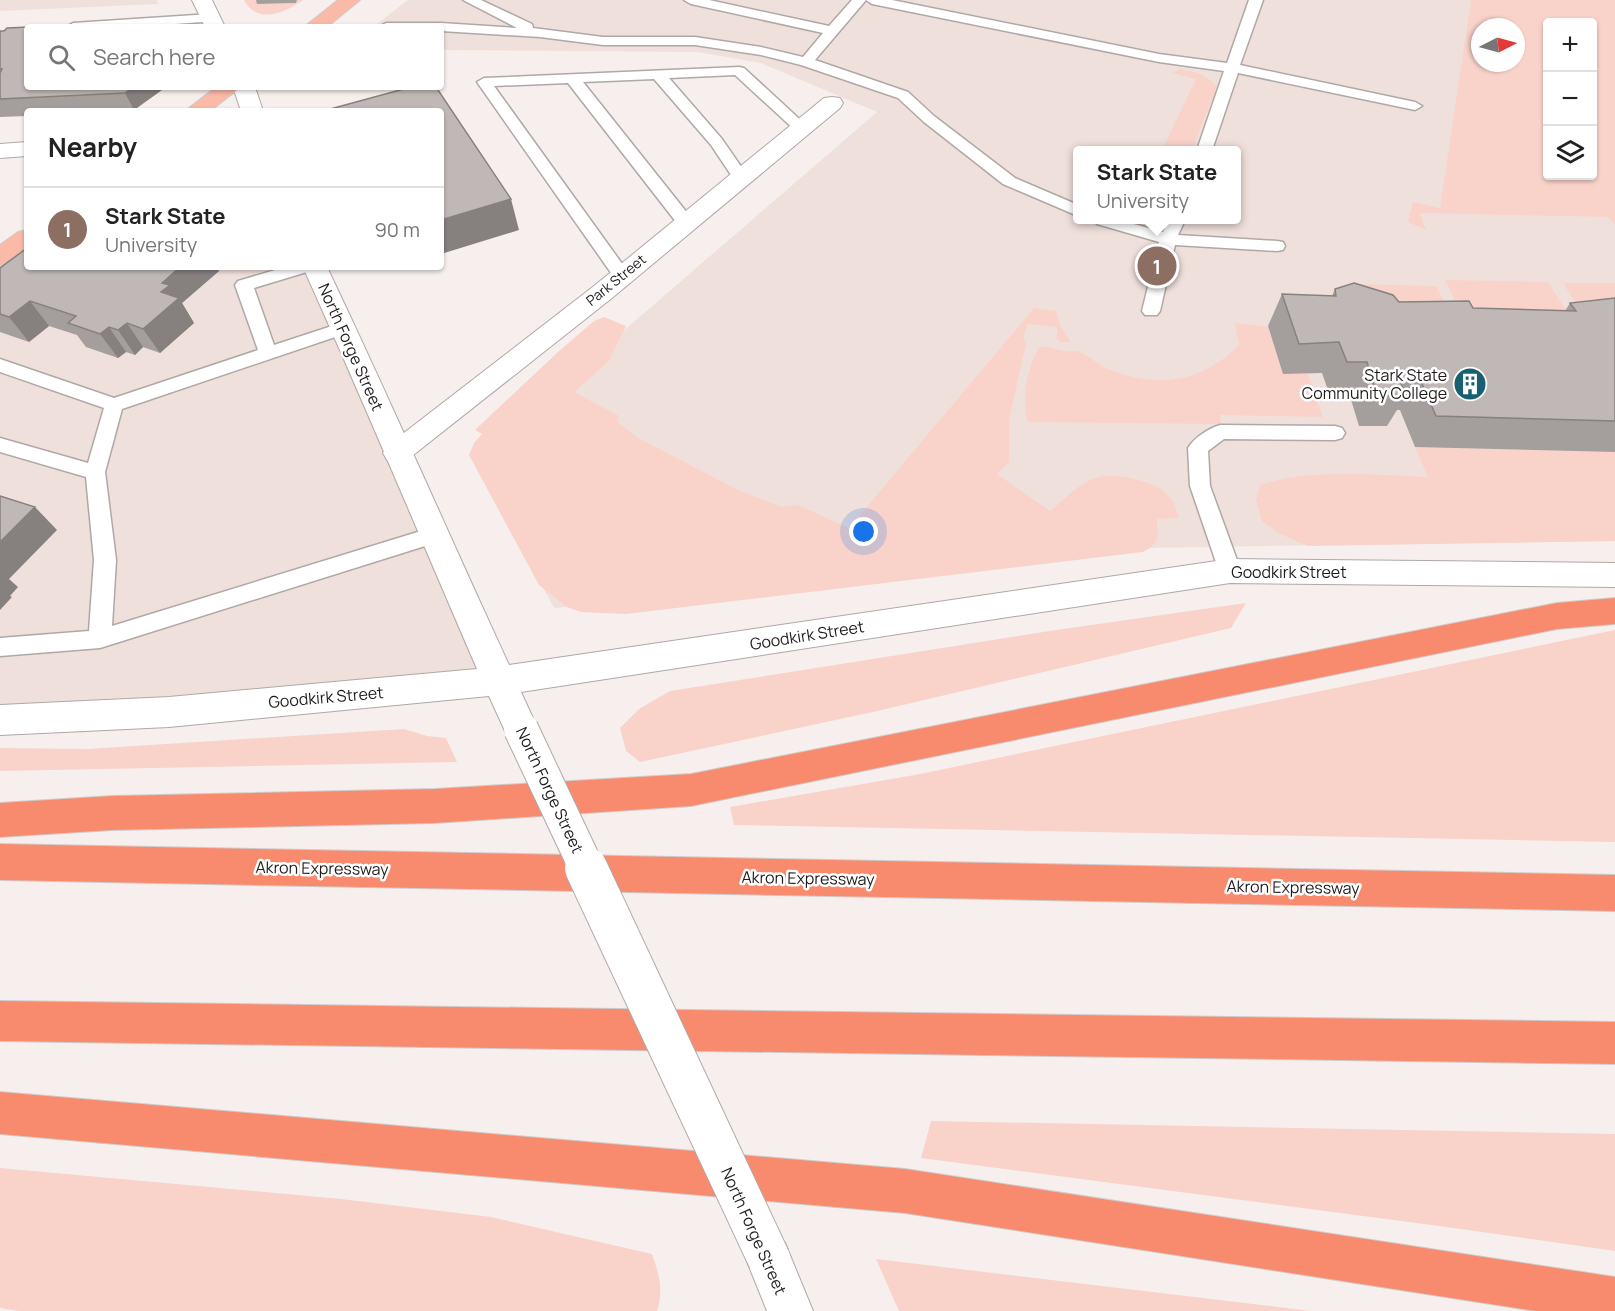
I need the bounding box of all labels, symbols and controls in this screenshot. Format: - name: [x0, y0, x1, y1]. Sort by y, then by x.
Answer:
- north arrow: [1471, 18, 1525, 72]
- map controls: [1543, 18, 1597, 180]
- button: +: [1543, 18, 1597, 72]
- search box: [24, 24, 444, 90]
- icon: search: [45, 41, 78, 74]
- text: Search here: [93, 42, 215, 72]
- button: −: [1543, 72, 1597, 126]
- button: layers: [1543, 126, 1597, 180]
- text: Nearby: [48, 129, 137, 165]
- popup: [1073, 146, 1241, 224]
- text: Stark State: [1097, 157, 1217, 187]
- text: University: [1097, 187, 1189, 214]
- text: Stark State: [105, 201, 226, 231]
- text: 1: [63, 216, 72, 243]
- text: 90 m: [374, 216, 420, 243]
- text: University: [105, 231, 197, 258]
- pin: 1: [1138, 244, 1176, 288]
- street label: Park Street: [582, 249, 650, 310]
- street label: North Forge Street: [313, 280, 389, 414]
- place label: Stark State Community College: [1302, 364, 1447, 404]
- building icon: Stark State Community College: [1452, 366, 1488, 402]
- your location: [849, 517, 878, 546]
- street label: Goodkirk Street: [1231, 561, 1347, 583]
- street label: Goodkirk Street: [748, 615, 866, 655]
- street label: Goodkirk Street: [268, 681, 384, 713]
- street label: North Forge Street: [511, 723, 589, 857]
- street label: Akron Expressway: [255, 856, 389, 880]
- street label: Akron Expressway: [741, 866, 875, 890]
- street label: Akron Expressway: [1226, 875, 1360, 899]
- street label: North Forge Street: [716, 1164, 792, 1298]

